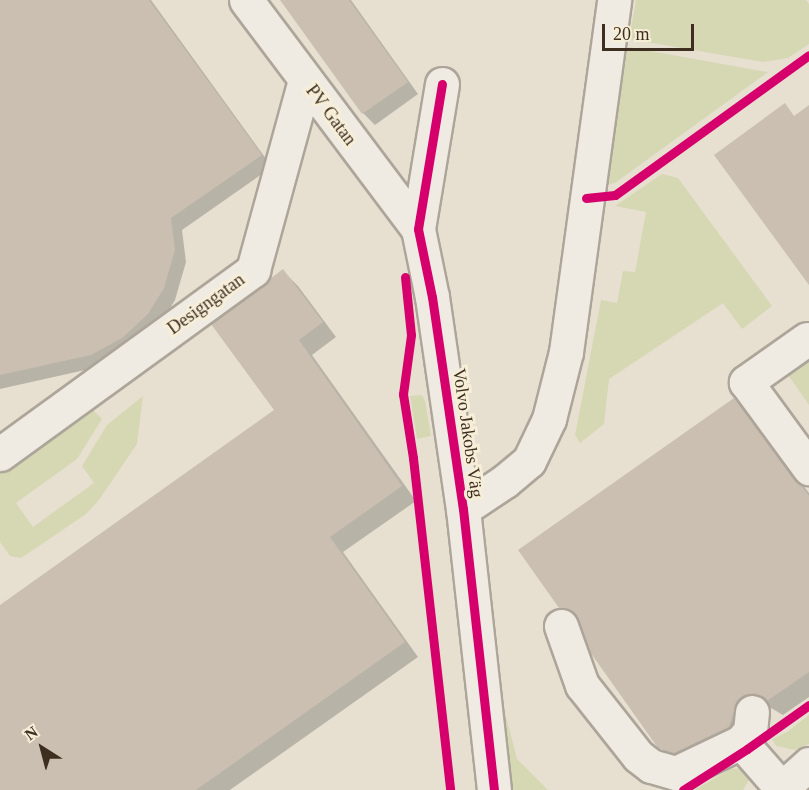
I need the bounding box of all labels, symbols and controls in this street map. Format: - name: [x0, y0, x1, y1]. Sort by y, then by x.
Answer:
- scale bar: [605, 12, 696, 50]
- text: 20 m: [613, 24, 650, 44]
- street label: PV Gatan: [301, 80, 361, 150]
- street label: Designgatan: [163, 269, 249, 339]
- street label: Volvo Jakobs Väg: [448, 367, 488, 499]
- north arrow: [12, 718, 72, 778]
- text: N: [21, 723, 41, 743]

